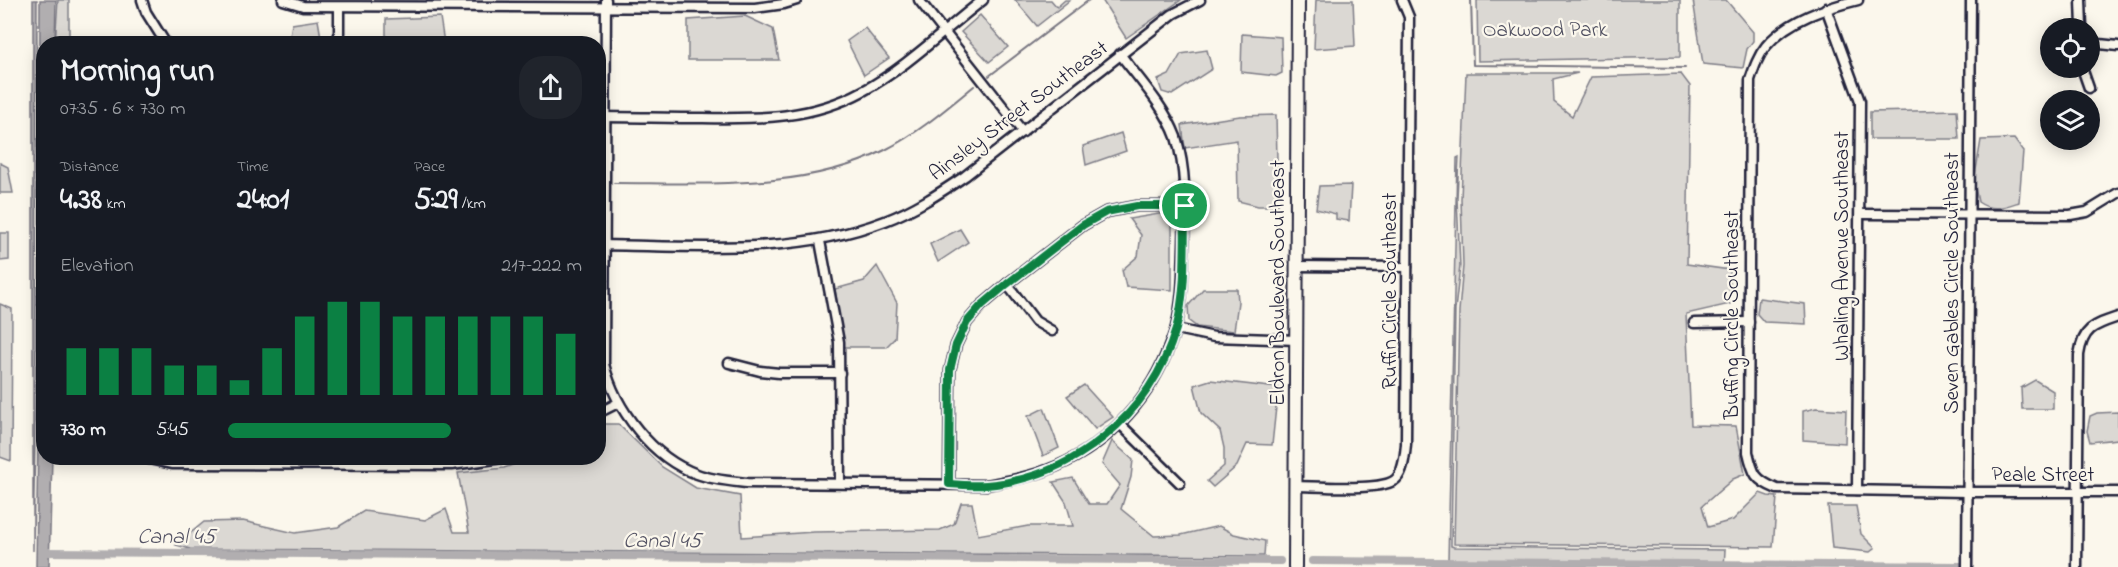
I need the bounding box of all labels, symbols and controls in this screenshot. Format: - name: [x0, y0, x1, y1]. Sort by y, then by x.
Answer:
- park label: Oakwood Park: [1483, 16, 1608, 46]
- map controls: [2040, 18, 2100, 150]
- button: locate: [2040, 18, 2100, 78]
- street label: Ainsley Street Southeast: [923, 34, 1116, 191]
- text: Morning run: [60, 48, 214, 96]
- button: share: [519, 56, 582, 119]
- button: layers: [2040, 90, 2100, 150]
- text: 07:35 · 6 × 730 m: [60, 95, 186, 124]
- street label: Whaling Avenue Southeast: [1828, 131, 1860, 361]
- street label: Seven Gables Circle Southeast: [1938, 152, 1968, 414]
- text: Distance: [60, 155, 119, 179]
- text: Time: [237, 155, 269, 179]
- text: Pace: [414, 155, 445, 179]
- street label: Eldron Boulevard Southeast: [1264, 160, 1294, 406]
- text: 4.38: [60, 179, 102, 223]
- text: 24:01: [237, 179, 289, 223]
- text: 5:29: [414, 179, 458, 223]
- pin: [1159, 180, 1210, 231]
- icon: arrive: [1168, 189, 1201, 222]
- text: km: [102, 192, 126, 216]
- text: /km: [458, 192, 486, 216]
- street label: Ruffin Circle Southeast: [1376, 193, 1406, 389]
- street label: Buffing Circle Southeast: [1718, 211, 1750, 420]
- text: Elevation: [60, 252, 134, 281]
- text: 217–222 m: [501, 252, 582, 281]
- text: 730 m: [60, 416, 106, 445]
- text: 5:45: [156, 416, 189, 445]
- street label: Peale Street: [1992, 461, 2094, 491]
- water label: Canal 45: [137, 522, 218, 554]
- water label: Canal 45: [623, 526, 704, 558]

